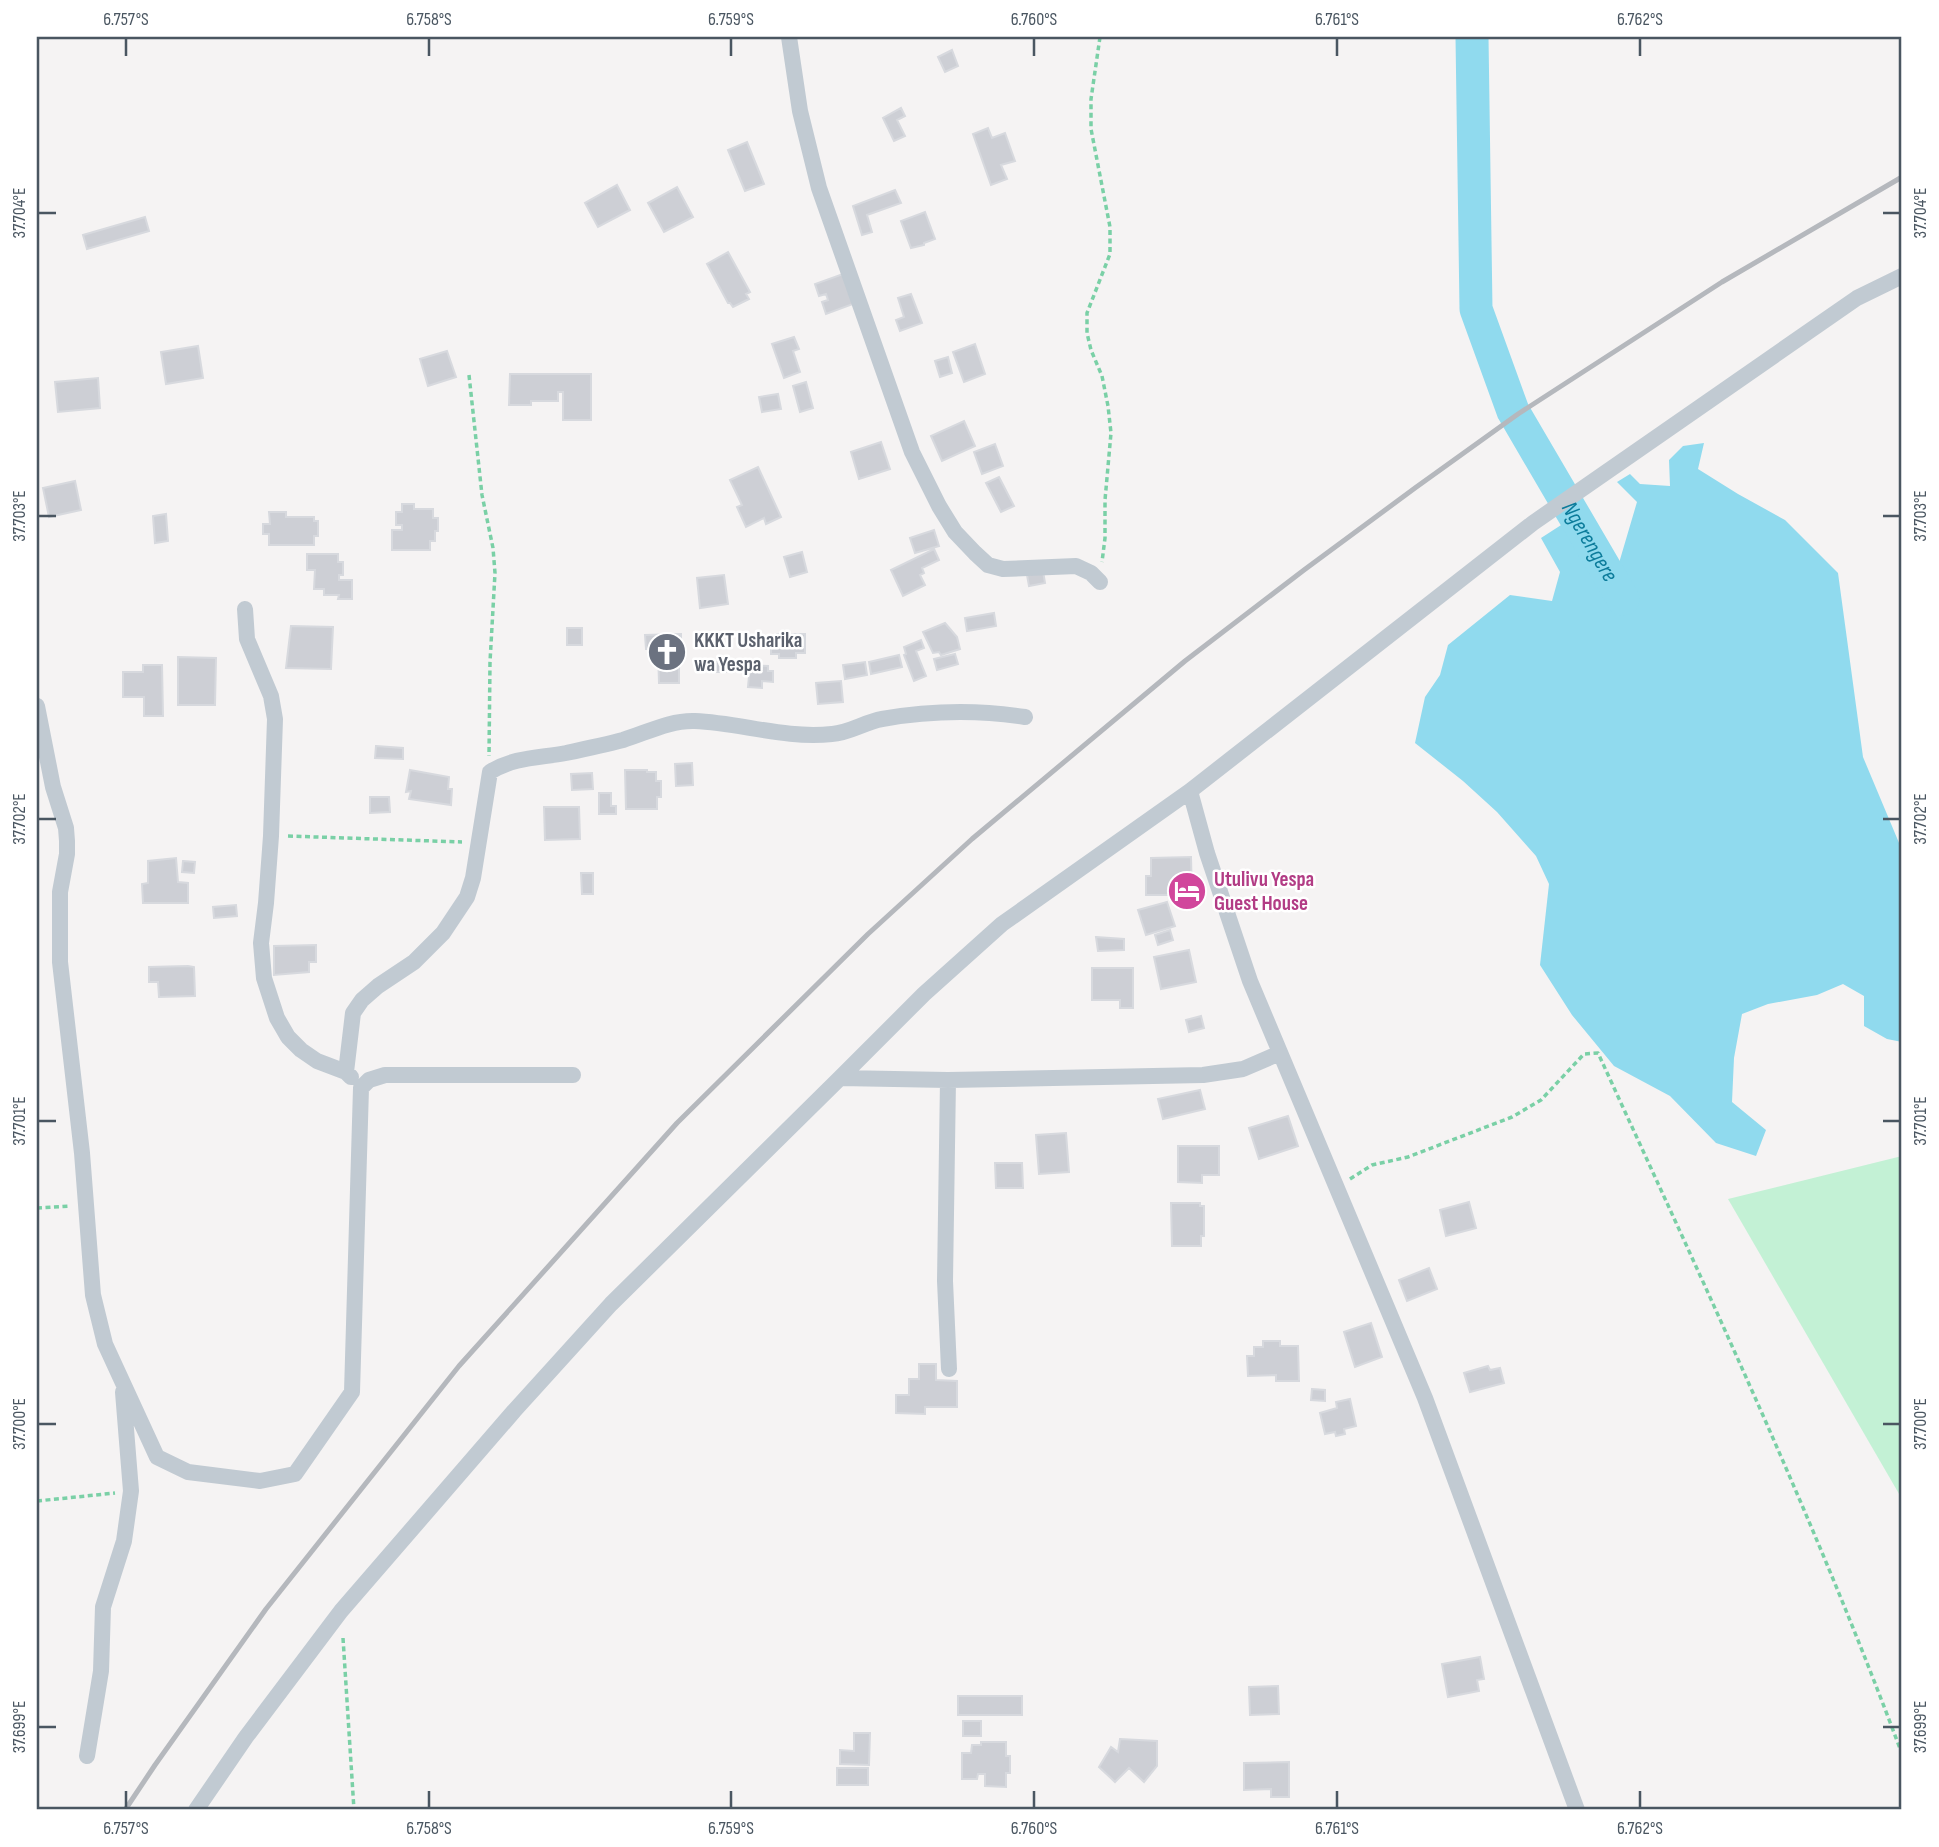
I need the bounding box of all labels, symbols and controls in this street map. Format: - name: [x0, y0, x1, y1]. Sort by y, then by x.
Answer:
- text: 6.757°S: [103, 9, 149, 30]
- text: 6.758°S: [406, 9, 452, 30]
- text: 6.759°S: [708, 9, 754, 30]
- text: 6.760°S: [1011, 9, 1058, 30]
- text: 6.761°S: [1315, 9, 1359, 30]
- text: 6.762°S: [1617, 9, 1663, 30]
- text: 37.704°E: [9, 188, 30, 238]
- text: 37.704°E: [1910, 188, 1931, 238]
- text: 37.703°E: [9, 490, 30, 542]
- text: 37.703°E: [1910, 490, 1931, 542]
- water label: Ngerengere: [1555, 497, 1624, 587]
- place label: KKKT Usharika wa Yespa: [694, 628, 802, 677]
- church icon: KKKT Usharika wa Yespa: [646, 631, 688, 673]
- text: 37.702°E: [9, 793, 30, 845]
- text: 37.702°E: [1910, 793, 1931, 845]
- place label: Utulivu Yespa Guest House: [1214, 867, 1314, 916]
- hotel icon: Utulivu Yespa Guest House: [1166, 870, 1208, 912]
- text: 37.701°E: [9, 1096, 30, 1146]
- text: 37.701°E: [1910, 1096, 1931, 1146]
- text: 37.700°E: [9, 1398, 30, 1450]
- text: 37.700°E: [1910, 1398, 1931, 1450]
- text: 37.699°E: [9, 1701, 30, 1753]
- text: 37.699°E: [1910, 1701, 1931, 1753]
- text: 6.757°S: [103, 1818, 149, 1839]
- text: 6.758°S: [406, 1818, 452, 1839]
- text: 6.759°S: [708, 1818, 754, 1839]
- text: 6.760°S: [1011, 1818, 1058, 1839]
- text: 6.761°S: [1315, 1818, 1359, 1839]
- text: 6.762°S: [1617, 1818, 1663, 1839]

